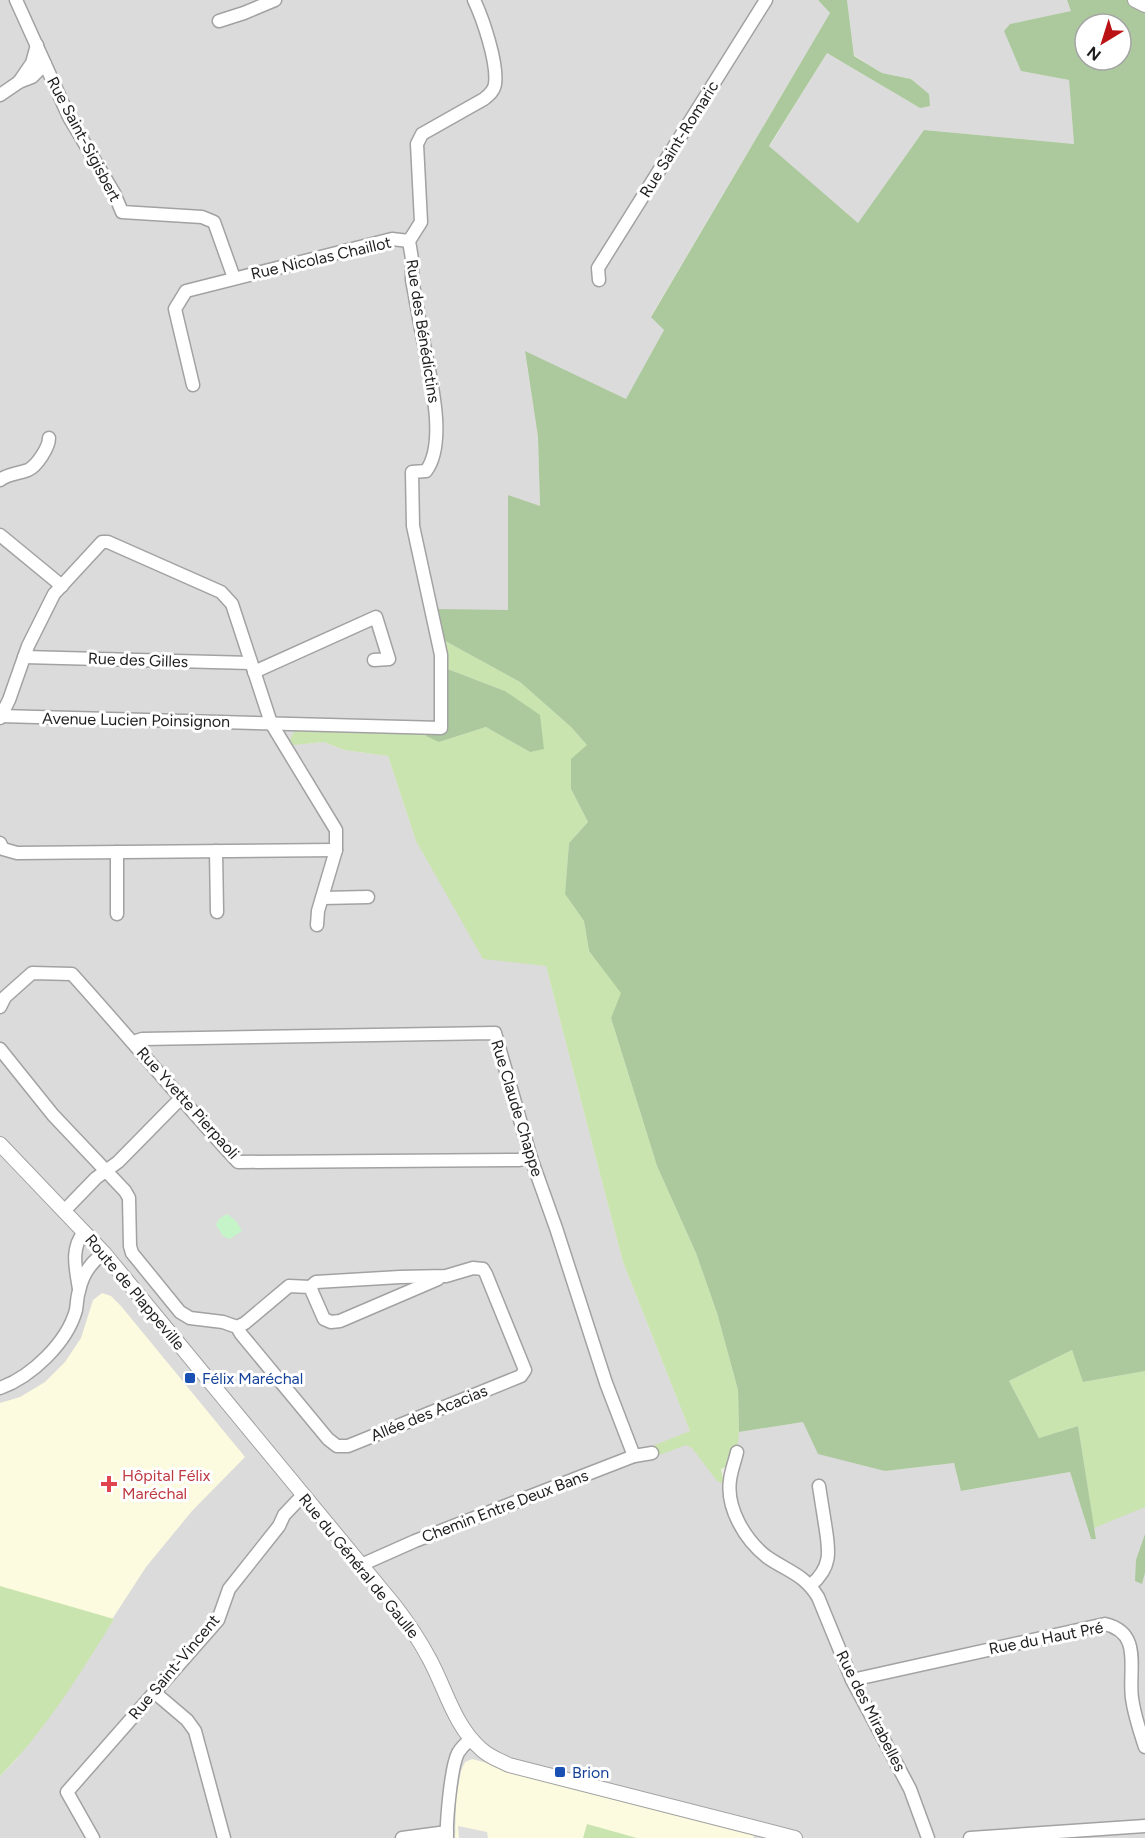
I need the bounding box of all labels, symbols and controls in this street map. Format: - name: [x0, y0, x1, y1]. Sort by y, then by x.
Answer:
- north arrow: [1073, 12, 1133, 72]
- text: N: [1083, 42, 1105, 65]
- street label: Rue Saint-Sigisbert: [43, 73, 125, 205]
- street label: Rue Saint-Romaric: [635, 77, 723, 201]
- street label: Rue Nicolas Chaillot: [249, 233, 393, 283]
- street label: Rue des Bénédictins: [402, 258, 444, 404]
- street label: Rue des Gilles: [88, 649, 188, 671]
- street label: Avenue Lucien Poinsignon: [42, 709, 230, 731]
- street label: Rue Claude Chappe: [487, 1037, 547, 1179]
- street label: Rue Yvette Pierpaoli: [133, 1043, 243, 1163]
- street label: Route de Plappeville: [81, 1230, 189, 1354]
- place label: Félix Maréchal: [202, 1369, 303, 1388]
- marker: Félix Maréchal: [183, 1371, 197, 1385]
- street label: Allée des Acacias: [368, 1381, 490, 1445]
- place label: Hôpital Félix Maréchal: [122, 1466, 211, 1503]
- street label: Chemin Entre Deux Bans: [419, 1466, 591, 1546]
- marker: Hôpital Félix Maréchal: [100, 1475, 118, 1493]
- street label: Rue du Général de Gaulle: [295, 1490, 423, 1642]
- street label: Rue Saint-Vincent: [125, 1611, 223, 1723]
- street label: Rue du Haut Pré: [987, 1618, 1105, 1658]
- street label: Rue des Mirabelles: [832, 1647, 910, 1775]
- place label: Brion: [572, 1763, 609, 1782]
- marker: Brion: [553, 1765, 567, 1779]

